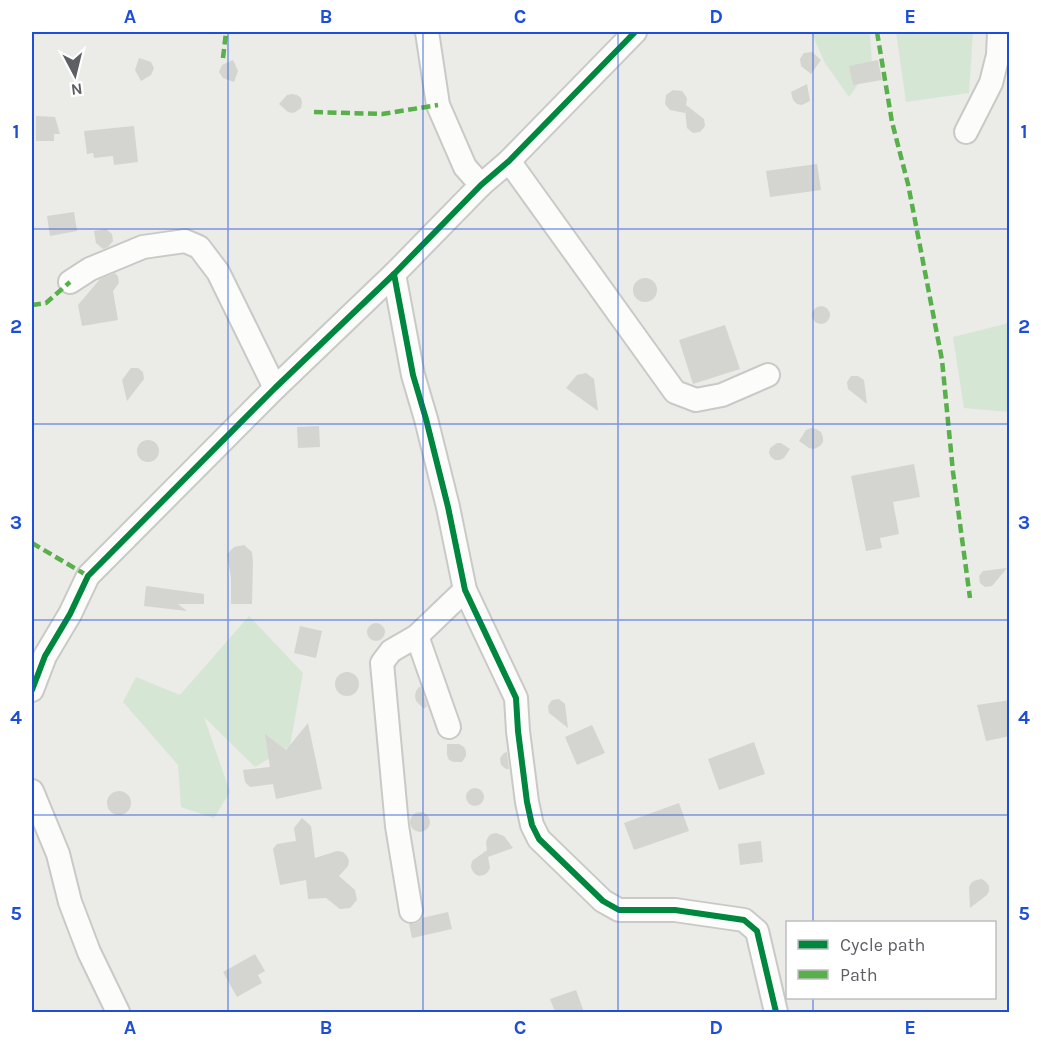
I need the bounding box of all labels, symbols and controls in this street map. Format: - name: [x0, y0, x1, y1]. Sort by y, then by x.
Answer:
- text: A: [124, 5, 137, 28]
- text: B: [320, 5, 332, 28]
- text: C: [514, 5, 526, 28]
- text: D: [709, 5, 723, 28]
- text: E: [904, 5, 916, 28]
- north arrow: [45, 45, 105, 105]
- text: N: [70, 79, 84, 100]
- text: 1: [12, 120, 20, 143]
- text: 1: [1020, 120, 1028, 143]
- text: 2: [10, 315, 22, 338]
- text: 2: [1018, 315, 1030, 338]
- text: 3: [10, 511, 22, 534]
- text: 3: [1018, 511, 1030, 534]
- text: 4: [10, 706, 22, 729]
- text: 4: [1018, 706, 1030, 729]
- text: 5: [10, 902, 22, 925]
- text: 5: [1018, 902, 1030, 925]
- legend: [786, 921, 996, 999]
- text: Cycle path: [840, 934, 925, 956]
- text: Path: [840, 964, 878, 986]
- text: A: [124, 1016, 137, 1039]
- text: B: [320, 1016, 332, 1039]
- text: C: [514, 1016, 526, 1039]
- text: D: [709, 1016, 723, 1039]
- text: E: [904, 1016, 916, 1039]

